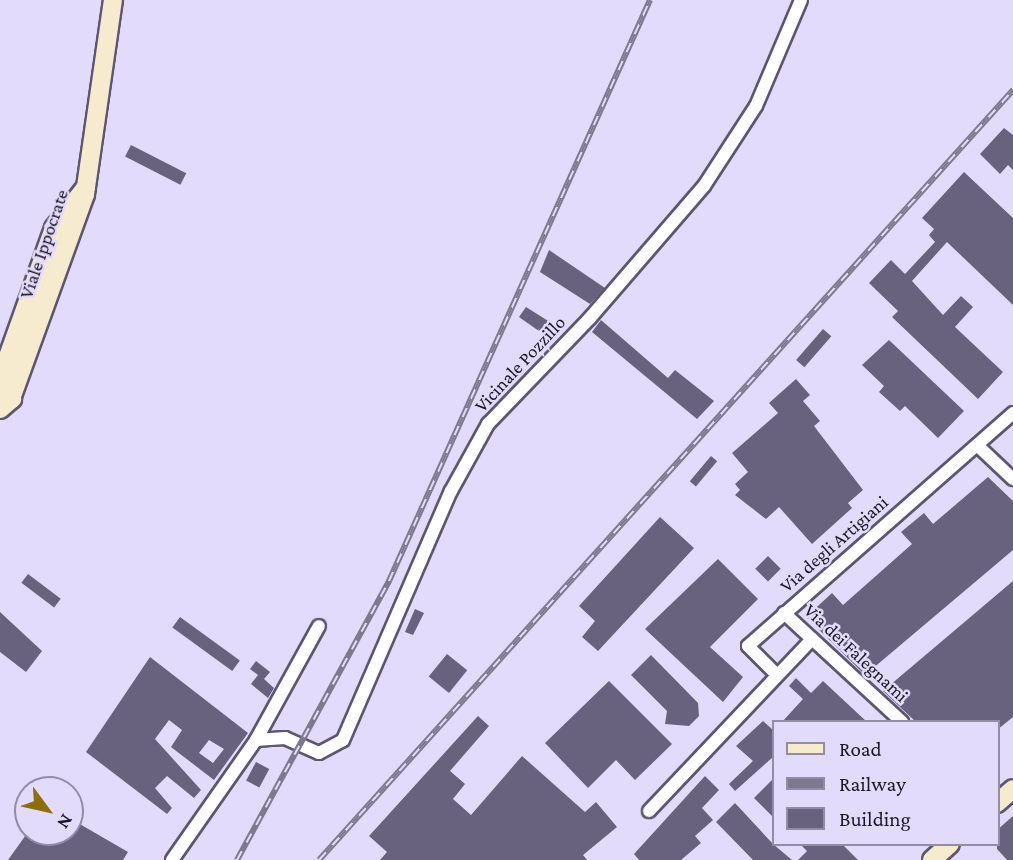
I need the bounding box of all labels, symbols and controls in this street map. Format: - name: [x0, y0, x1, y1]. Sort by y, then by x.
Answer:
- street label: Viale Ippocrate: [15, 186, 73, 302]
- street label: Vicinale Pozzillo: [470, 311, 570, 417]
- street label: Via degli Artigiani: [775, 491, 893, 597]
- street label: Via dei Falegnami: [799, 599, 913, 707]
- legend: [772, 720, 999, 846]
- text: Road: [839, 737, 882, 761]
- text: Railway: [839, 772, 906, 796]
- north arrow: [14, 776, 84, 846]
- text: Building: [839, 807, 911, 831]
- text: N: [53, 810, 78, 833]

